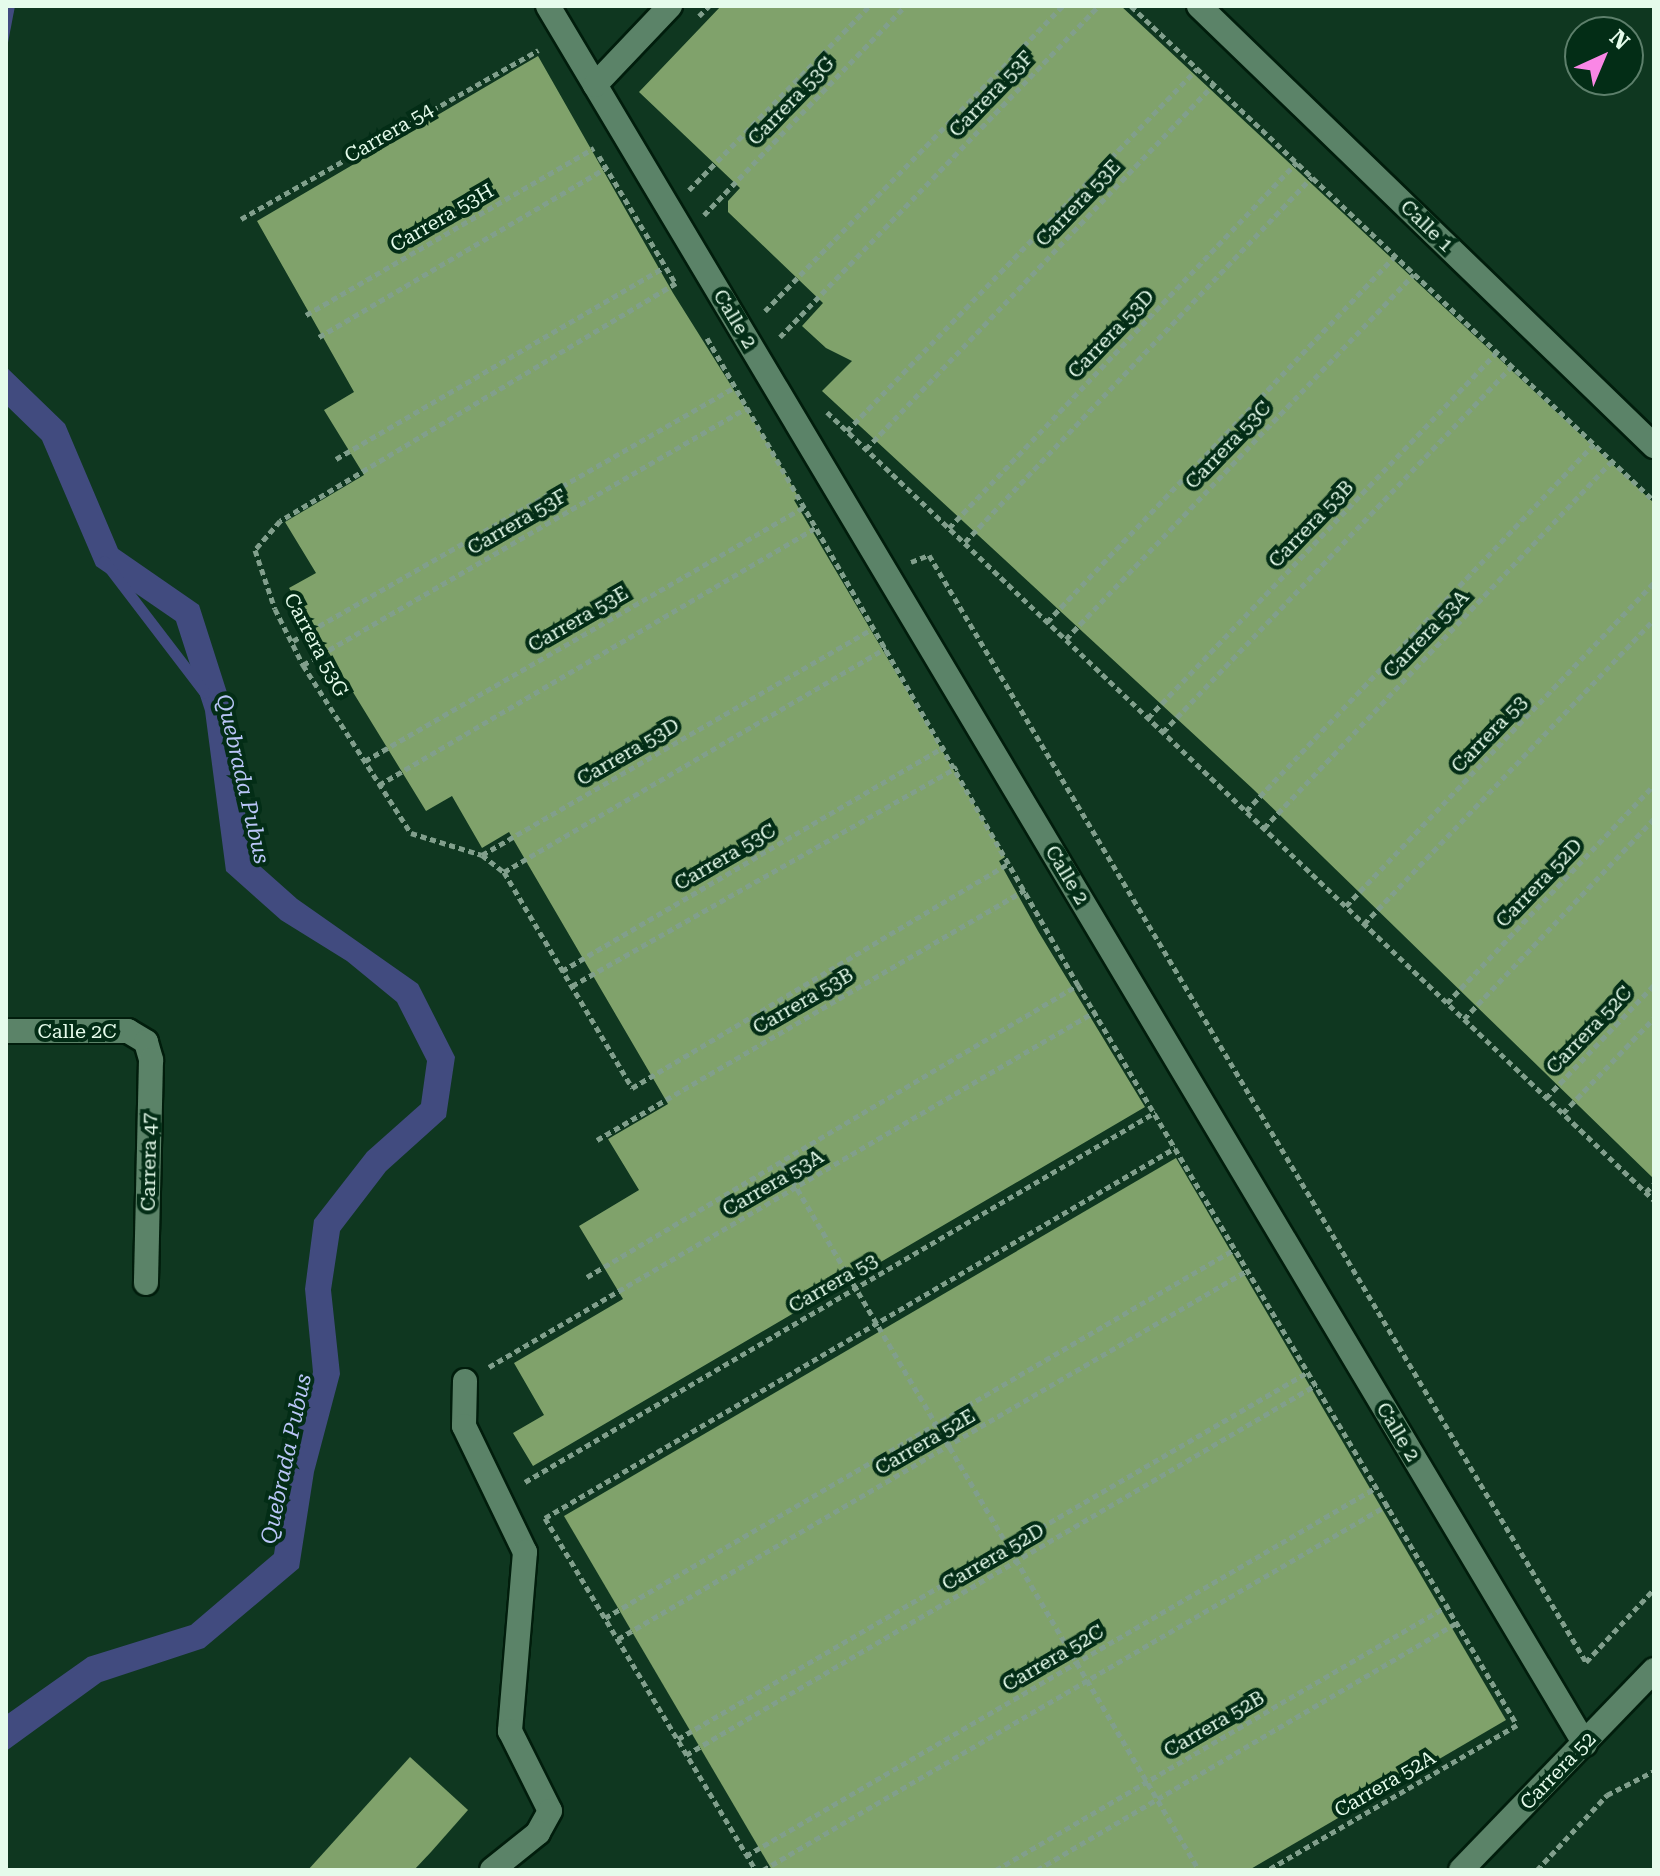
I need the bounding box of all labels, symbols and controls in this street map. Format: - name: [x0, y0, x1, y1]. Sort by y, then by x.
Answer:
- north arrow: [1564, 16, 1644, 96]
- text: N: [1605, 25, 1634, 55]
- street label: Carrera 53F: [944, 46, 1038, 142]
- street label: Carrera 53G: [743, 52, 839, 150]
- street label: Carrera 54: [340, 98, 438, 168]
- street label: Carrera 53E: [1031, 155, 1125, 251]
- street label: Carrera 53H: [386, 179, 498, 257]
- street label: Calle 1: [1395, 195, 1459, 257]
- street label: Calle 2: [708, 285, 762, 353]
- street label: Carrera 53D: [1063, 285, 1159, 383]
- street label: Carrera 53C: [1180, 396, 1276, 494]
- street label: Carrera 53B: [1263, 475, 1359, 573]
- street label: Carrera 53F: [463, 484, 571, 560]
- street label: Carrera 53E: [524, 581, 632, 657]
- street label: Carrera 53A: [1378, 585, 1474, 683]
- street label: Carrera 53G: [279, 589, 353, 701]
- street label: Carrera 53: [1446, 690, 1532, 778]
- water label: Quebrada Pubus: [211, 692, 275, 866]
- street label: Carrera 53D: [573, 713, 683, 791]
- street label: Carrera 53C: [670, 818, 780, 896]
- street label: Carrera 52D: [1491, 834, 1587, 932]
- street label: Calle 2: [1040, 841, 1094, 909]
- street label: Carrera 53B: [748, 963, 858, 1039]
- street label: Carrera 52C: [1541, 981, 1637, 1079]
- street label: Calle 2C: [37, 1019, 117, 1043]
- street label: Carrera 47: [136, 1112, 162, 1212]
- street label: Carrera 53A: [718, 1144, 828, 1222]
- street label: Carrera 53: [784, 1248, 882, 1318]
- water label: Quebrada Pubus: [255, 1372, 317, 1546]
- street label: Calle 2: [1371, 1398, 1425, 1466]
- street label: Carrera 52E: [871, 1404, 979, 1480]
- street label: Carrera 52D: [938, 1518, 1048, 1596]
- street label: Carrera 52C: [998, 1619, 1108, 1697]
- street label: Carrera 52B: [1159, 1686, 1269, 1762]
- street label: Carrera 52: [1515, 1727, 1601, 1815]
- street label: Carrera 52A: [1330, 1745, 1440, 1823]

